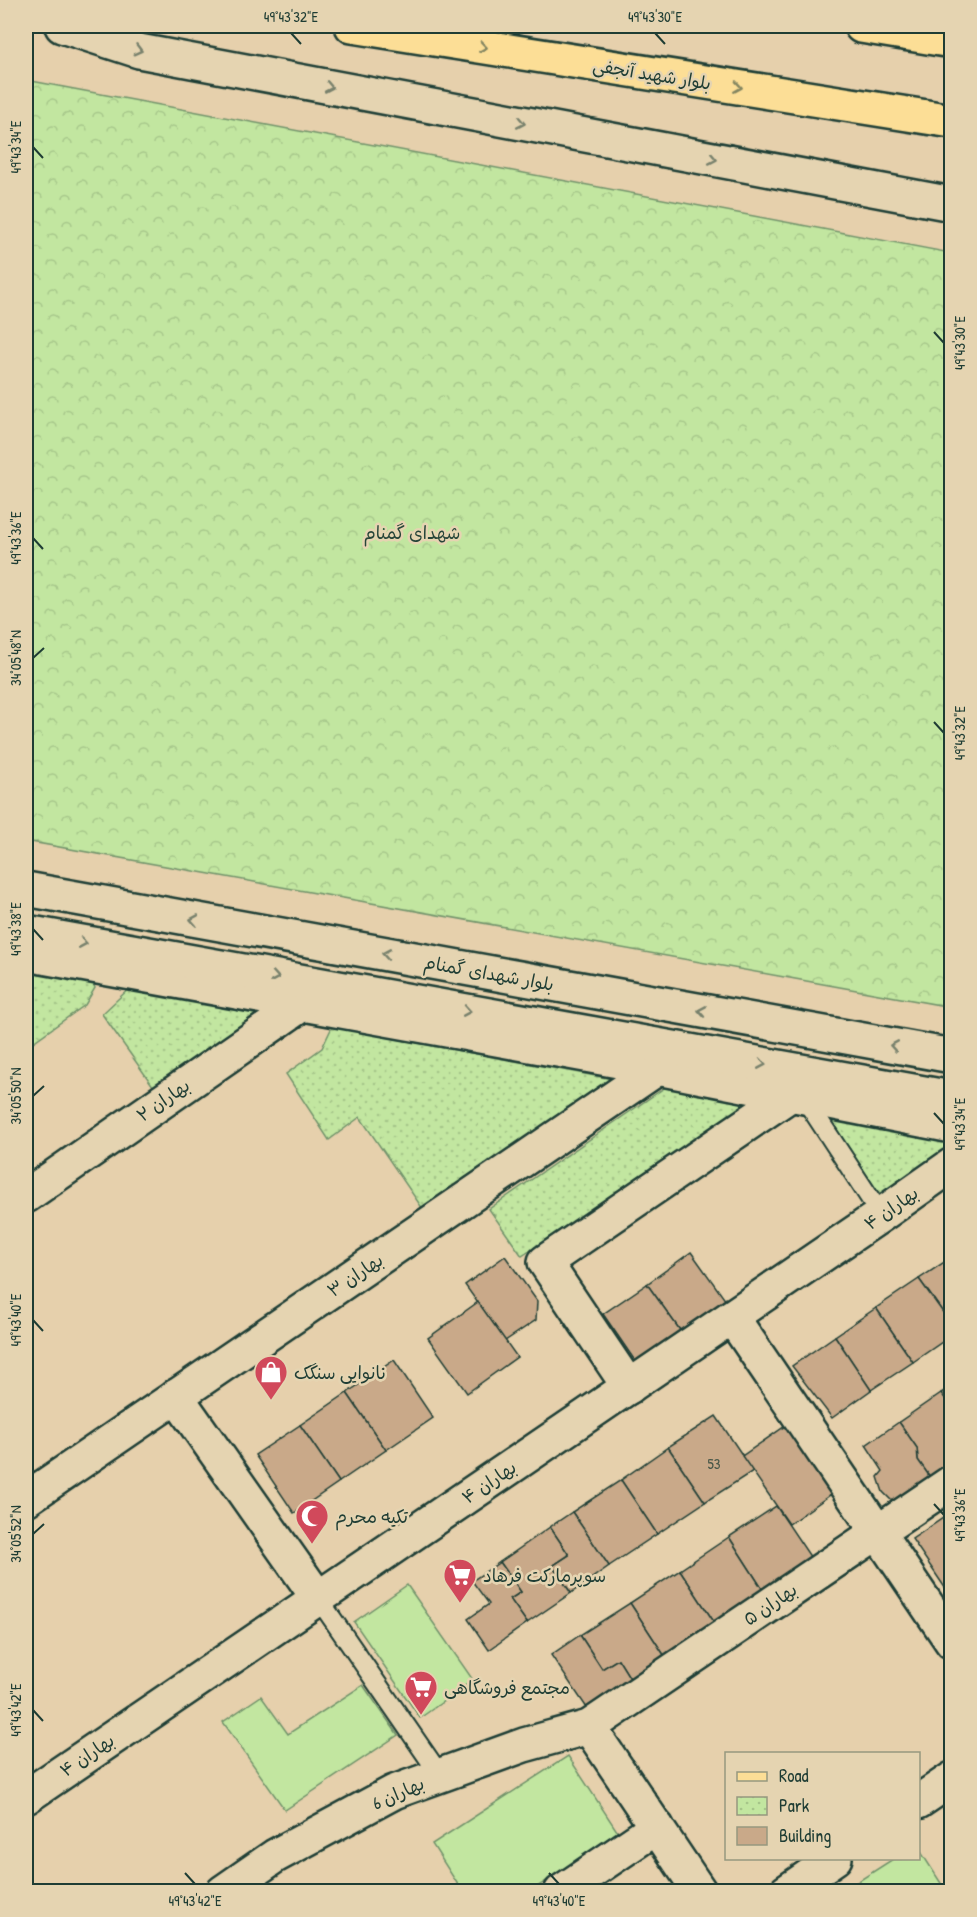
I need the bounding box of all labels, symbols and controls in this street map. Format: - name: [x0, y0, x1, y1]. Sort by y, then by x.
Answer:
- text: 49°43'32"E: [264, 6, 319, 27]
- text: 49°43'30"E: [628, 6, 682, 27]
- one-way arrow: [478, 40, 487, 52]
- one-way arrow: [133, 42, 143, 55]
- street label: بلوار شهید آنجفی: [591, 52, 713, 96]
- one-way arrow: [324, 80, 334, 93]
- one-way arrow: [733, 81, 742, 93]
- one-way arrow: [516, 116, 526, 129]
- text: 49°43'34"E: [5, 120, 26, 173]
- one-way arrow: [707, 152, 717, 165]
- text: 49°43'30"E: [949, 316, 970, 370]
- text: 49°43'36"E: [5, 511, 26, 565]
- park label: شهدای گمنام: [363, 520, 461, 547]
- text: 34°05'48"N: [5, 630, 26, 686]
- text: 49°43'32"E: [949, 705, 970, 760]
- text: 49°43'38"E: [5, 902, 26, 956]
- one-way arrow: [190, 914, 199, 926]
- one-way arrow: [78, 936, 88, 948]
- one-way arrow: [381, 948, 391, 961]
- street label: بلوار شهدای گمنام: [422, 949, 556, 999]
- one-way arrow: [270, 970, 280, 983]
- one-way arrow: [462, 1004, 472, 1017]
- one-way arrow: [697, 1005, 707, 1018]
- one-way arrow: [889, 1040, 899, 1053]
- one-way arrow: [757, 1057, 767, 1070]
- text: 34°05'50"N: [5, 1068, 26, 1124]
- street label: بهاران ۲: [131, 1073, 195, 1127]
- text: 49°43'34"E: [949, 1097, 970, 1150]
- street label: بهاران ۴: [859, 1180, 923, 1236]
- street label: بهاران ۳: [322, 1247, 388, 1303]
- text: 49°43'40"E: [5, 1293, 26, 1346]
- shop icon: نانوایی سنگک: [253, 1354, 289, 1401]
- place label: نانوایی سنگک: [294, 1360, 387, 1385]
- house number: 53: [707, 1453, 721, 1474]
- street label: بهاران ۴: [457, 1455, 521, 1509]
- text: 49°43'36"E: [949, 1488, 970, 1542]
- mosque icon: تکیه محرم: [294, 1498, 330, 1545]
- place label: تکیه محرم: [335, 1504, 409, 1531]
- text: 34°05'52"N: [5, 1505, 26, 1563]
- supermarket icon: سوپرمارکت فرهاد: [442, 1557, 478, 1604]
- place label: سوپرمارکت فرهاد: [483, 1563, 606, 1588]
- street label: بهاران ۵: [738, 1577, 802, 1631]
- supermarket icon: مجتمع فروشگاهی: [403, 1669, 439, 1716]
- place label: مجتمع فروشگاهی: [444, 1675, 570, 1701]
- text: 49°43'42"E: [5, 1683, 26, 1737]
- street label: بهاران ۴: [55, 1728, 119, 1782]
- legend: [725, 1752, 920, 1860]
- text: Road: [779, 1763, 809, 1788]
- street label: بهاران 6: [368, 1770, 428, 1816]
- text: Park: [779, 1793, 810, 1818]
- text: Building: [779, 1823, 831, 1848]
- text: 49°43'42"E: [168, 1890, 222, 1911]
- text: 49°43'40"E: [533, 1890, 586, 1911]

